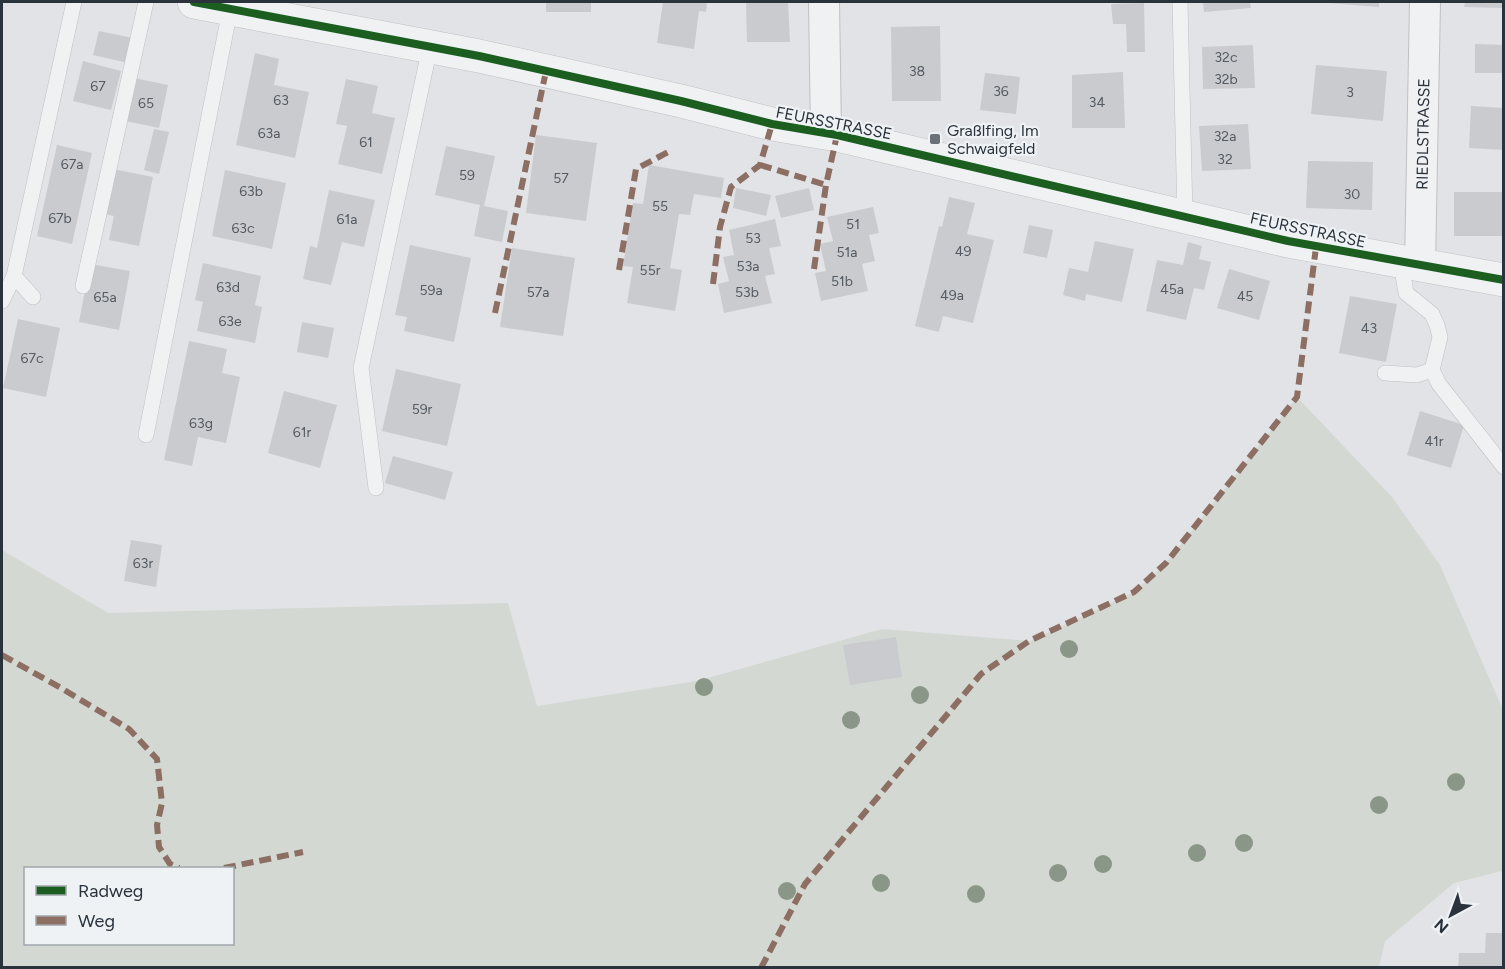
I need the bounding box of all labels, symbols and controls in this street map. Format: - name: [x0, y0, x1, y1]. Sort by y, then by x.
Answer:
- house number: 32c: [1214, 49, 1238, 66]
- house number: 38: [909, 63, 925, 80]
- house number: 32b: [1214, 71, 1238, 88]
- house number: 67: [90, 78, 106, 95]
- street label: RIEDLSTRASSE: [1412, 78, 1433, 190]
- house number: 36: [993, 83, 1009, 100]
- house number: 3: [1346, 84, 1354, 101]
- house number: 63: [273, 92, 289, 109]
- house number: 34: [1089, 94, 1105, 111]
- house number: 65: [138, 95, 154, 112]
- street label: FEURSSTRASSE: [774, 102, 894, 144]
- place label: Graßlfing, Im Schwaigfeld: [947, 121, 1039, 158]
- house number: 63a: [258, 125, 280, 142]
- house number: 32a: [1214, 128, 1236, 145]
- marker: Graßlfing, Im Schwaigfeld: [928, 132, 942, 146]
- house number: 61: [359, 134, 373, 151]
- house number: 32: [1217, 151, 1233, 168]
- house number: 67a: [61, 156, 83, 173]
- house number: 59: [459, 167, 475, 184]
- house number: 57: [553, 170, 569, 187]
- house number: 63b: [239, 183, 263, 200]
- house number: 30: [1344, 186, 1360, 203]
- house number: 55: [652, 198, 668, 215]
- street label: FEURSSTRASSE: [1248, 208, 1368, 252]
- house number: 67b: [48, 210, 72, 227]
- house number: 61a: [337, 211, 357, 228]
- house number: 51: [846, 216, 860, 233]
- house number: 63c: [231, 220, 255, 237]
- house number: 53: [745, 230, 761, 247]
- house number: 49: [955, 243, 971, 260]
- house number: 51a: [837, 244, 857, 261]
- house number: 53a: [737, 258, 759, 275]
- house number: 55r: [640, 262, 661, 279]
- house number: 51b: [831, 273, 853, 290]
- house number: 63d: [216, 279, 240, 296]
- house number: 45a: [1160, 281, 1184, 298]
- house number: 59a: [419, 282, 443, 299]
- house number: 57a: [527, 284, 549, 301]
- house number: 53b: [735, 284, 759, 301]
- house number: 49a: [940, 287, 964, 304]
- house number: 45: [1237, 288, 1253, 305]
- house number: 65a: [93, 289, 117, 306]
- house number: 63e: [218, 313, 242, 330]
- house number: 43: [1361, 320, 1377, 337]
- house number: 67c: [20, 350, 44, 367]
- house number: 59r: [412, 401, 433, 418]
- house number: 63g: [189, 415, 213, 432]
- house number: 61r: [293, 424, 311, 441]
- house number: 41r: [1424, 433, 1444, 450]
- house number: 63r: [133, 555, 153, 572]
- legend: [24, 867, 234, 945]
- text: Radweg: [78, 880, 143, 902]
- north arrow: [1421, 885, 1481, 945]
- text: Weg: [78, 910, 115, 932]
- text: N: [1431, 915, 1452, 937]

